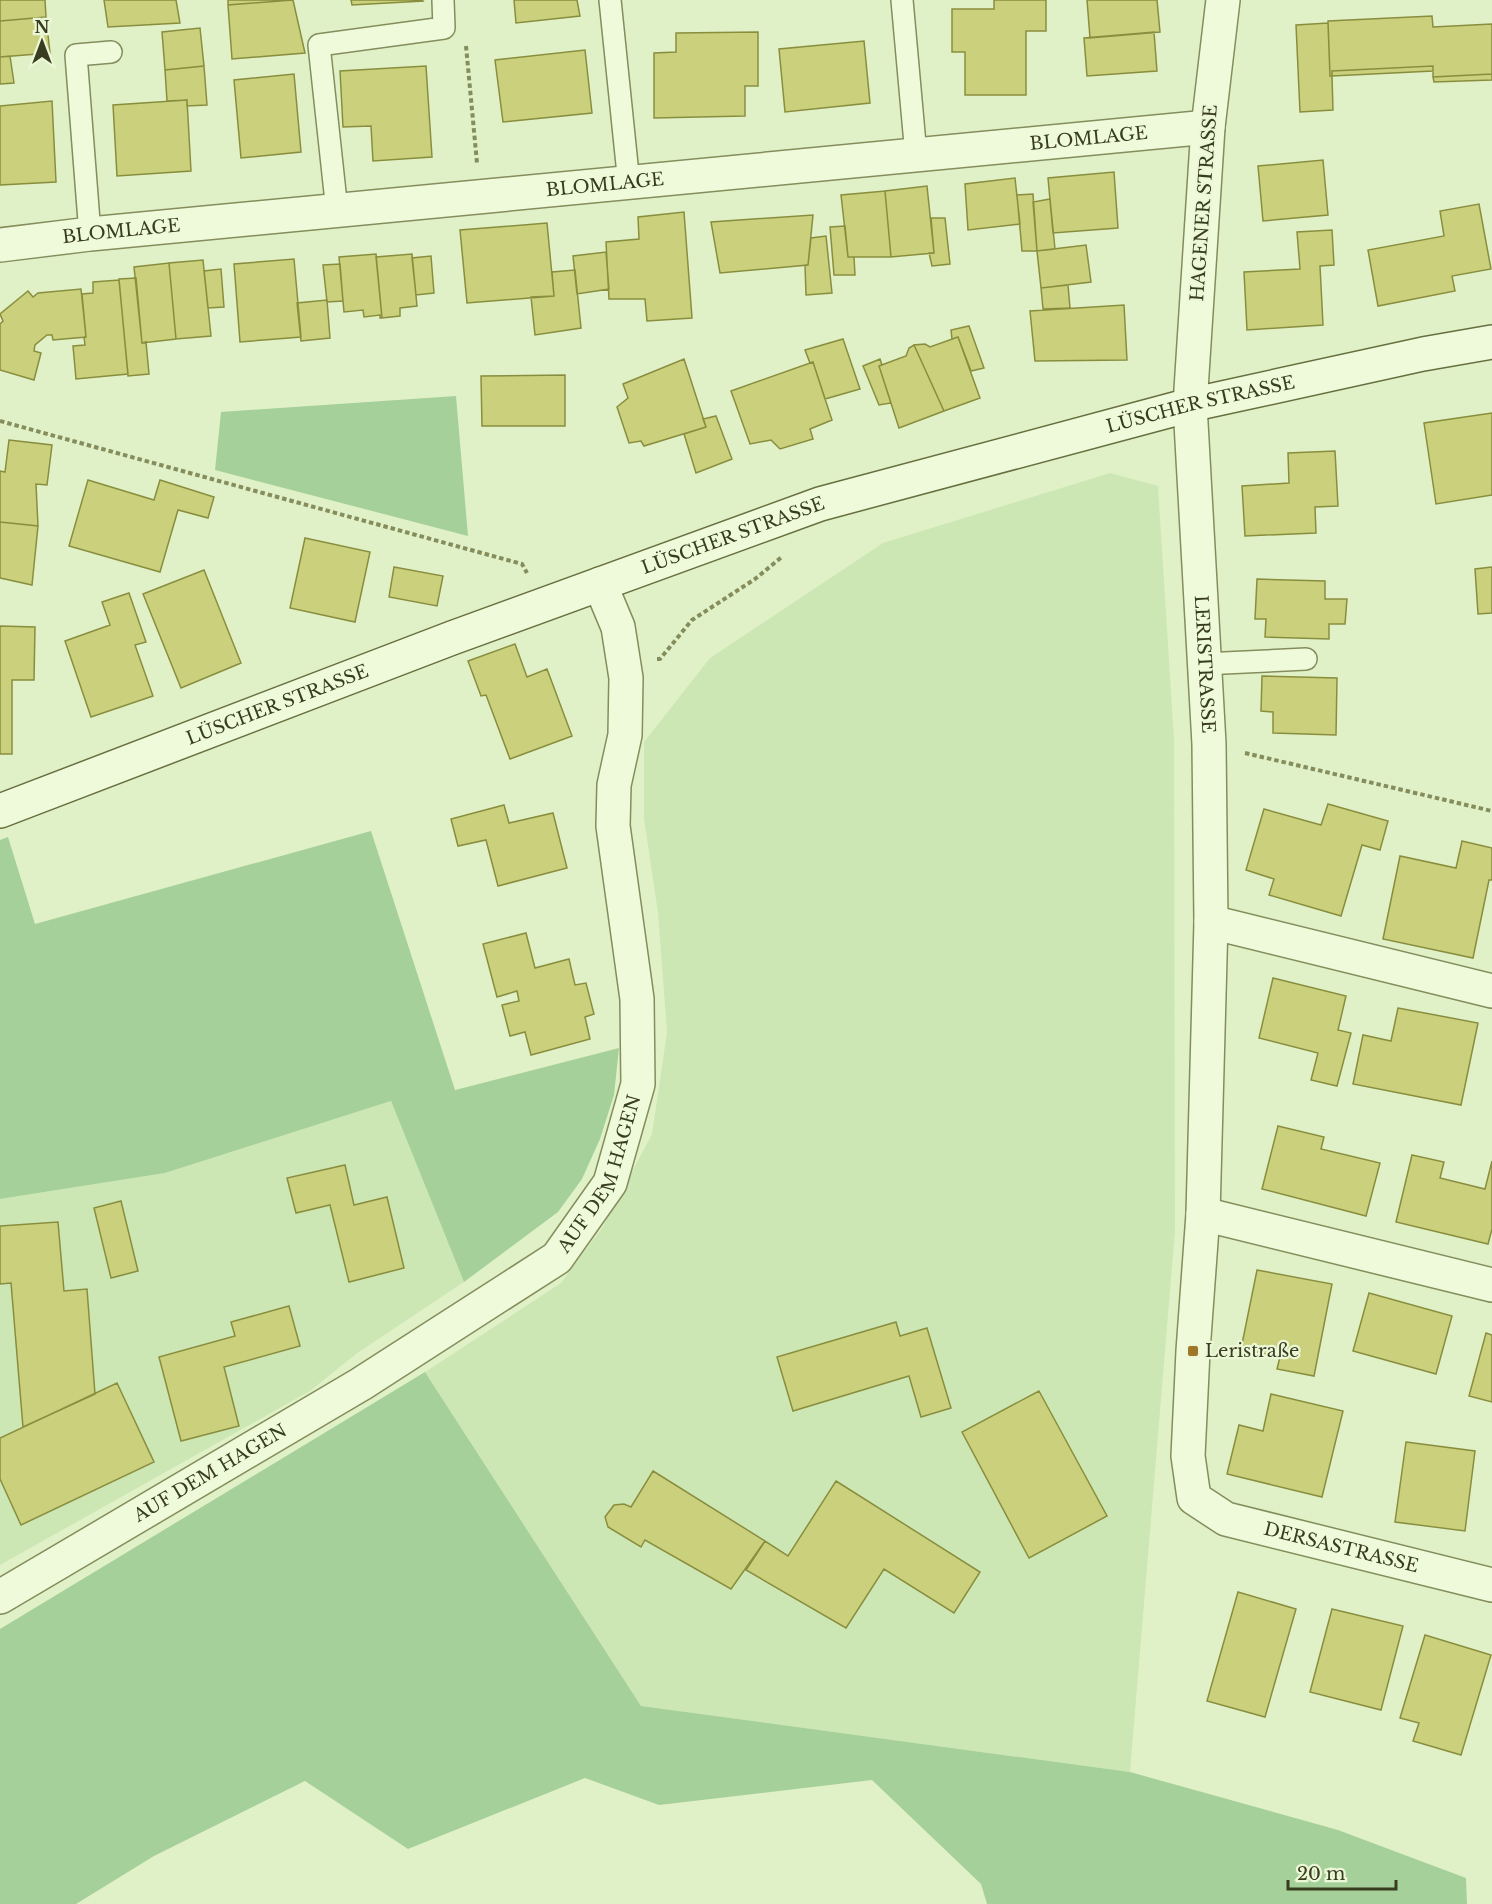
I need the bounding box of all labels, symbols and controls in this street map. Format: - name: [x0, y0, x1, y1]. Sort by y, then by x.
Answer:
- north arrow: [12, 12, 72, 72]
- text: N: [34, 17, 50, 37]
- street label: HAGENER STRASSE: [1186, 104, 1222, 302]
- street label: BLOMLAGE: [1029, 122, 1149, 155]
- street label: BLOMLAGE: [545, 168, 665, 201]
- street label: BLOMLAGE: [61, 214, 181, 248]
- street label: LÜSCHER STRASSE: [1104, 371, 1297, 438]
- street label: LÜSCHER STRASSE: [638, 492, 827, 579]
- street label: LERISTRASSE: [1190, 595, 1219, 734]
- street label: LÜSCHER STRASSE: [183, 660, 371, 750]
- street label: AUF DEM HAGEN: [552, 1092, 645, 1258]
- place label: Leristraße: [1205, 1340, 1299, 1362]
- marker: Leristraße: [1186, 1344, 1200, 1358]
- street label: AUF DEM HAGEN: [129, 1419, 291, 1527]
- street label: DERSASTRASSE: [1262, 1518, 1421, 1577]
- scale bar: [1288, 1853, 1396, 1891]
- text: 20 m: [1297, 1863, 1345, 1885]

